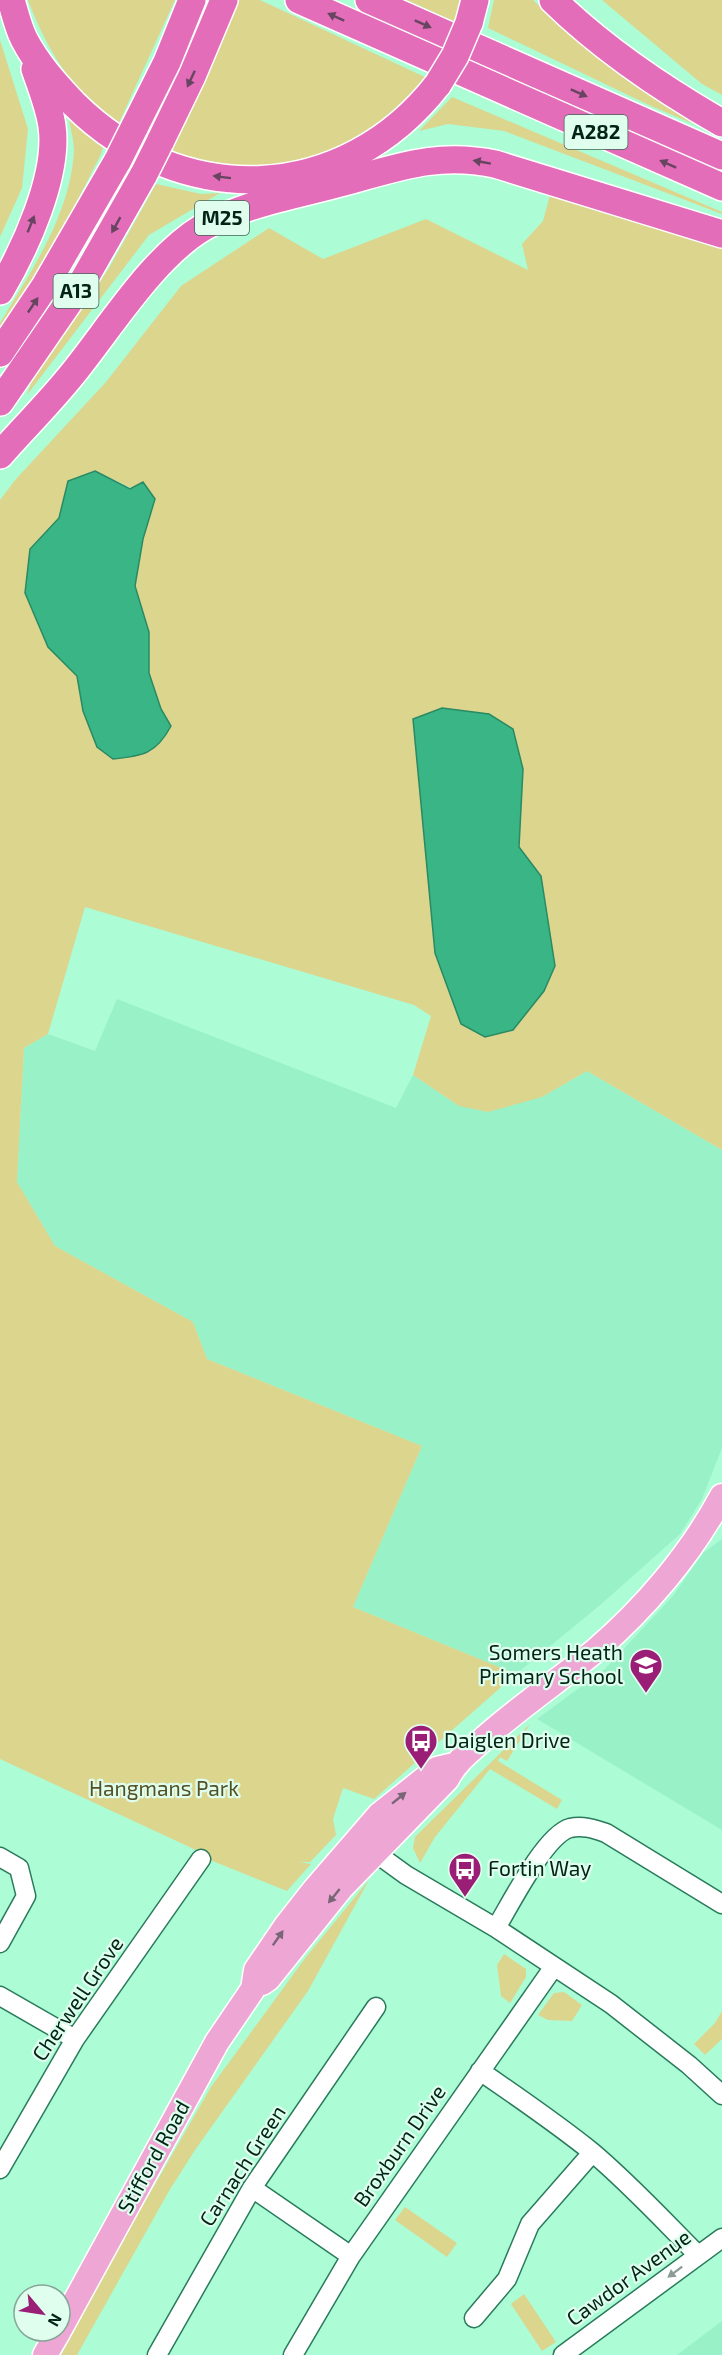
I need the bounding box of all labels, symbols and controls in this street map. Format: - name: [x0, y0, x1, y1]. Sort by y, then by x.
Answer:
- one-way arrow: [327, 12, 345, 22]
- one-way arrow: [414, 19, 432, 29]
- one-way arrow: [186, 71, 195, 88]
- one-way arrow: [570, 88, 588, 98]
- road number: A282: [564, 115, 628, 149]
- one-way arrow: [472, 157, 491, 166]
- one-way arrow: [660, 159, 677, 168]
- one-way arrow: [212, 172, 231, 182]
- road number: M25: [195, 201, 249, 235]
- one-way arrow: [27, 215, 36, 233]
- one-way arrow: [111, 217, 121, 234]
- road number: A13: [54, 274, 98, 308]
- one-way arrow: [27, 297, 38, 313]
- place label: Somers Heath Primary School: [479, 1639, 624, 1688]
- school or university icon: Somers Heath Primary School: [628, 1647, 664, 1694]
- bus stop icon: Daiglen Drive: [403, 1723, 439, 1770]
- place label: Daiglen Drive: [444, 1727, 571, 1752]
- park label: Hangmans Park: [89, 1775, 239, 1800]
- one-way arrow: [392, 1793, 407, 1805]
- bus stop icon: Fortin Way: [447, 1851, 483, 1898]
- place label: Fortin Way: [488, 1855, 591, 1880]
- one-way arrow: [328, 1888, 341, 1903]
- one-way arrow: [273, 1929, 284, 1946]
- street label: Cherwell Grove: [26, 1931, 128, 2065]
- street label: Broxburn Drive: [348, 2079, 450, 2211]
- street label: Stifford Road: [111, 2096, 194, 2217]
- street label: Carnach Green: [193, 2100, 290, 2230]
- street label: Cawdor Avenue: [561, 2223, 695, 2330]
- one-way arrow: [667, 2266, 682, 2278]
- north arrow: [12, 2283, 72, 2343]
- text: N: [44, 2311, 67, 2330]

